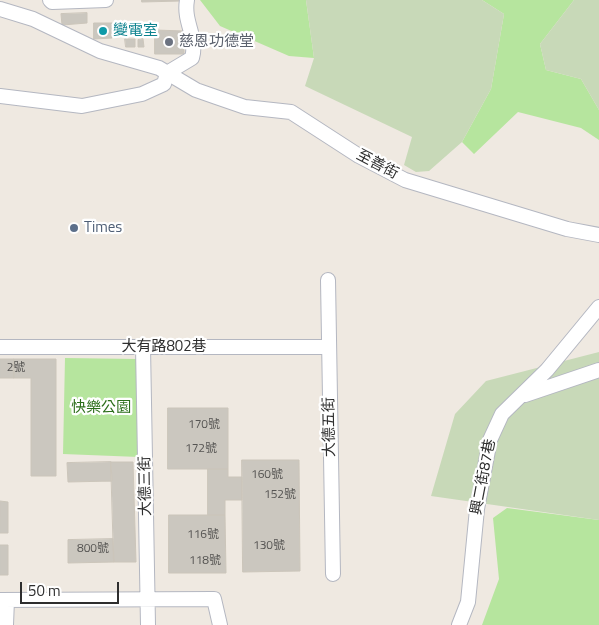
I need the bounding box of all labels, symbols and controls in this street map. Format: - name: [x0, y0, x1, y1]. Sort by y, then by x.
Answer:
- place label: 變電室: [113, 22, 158, 40]
- marker: 變電室: [97, 25, 109, 37]
- place label: 慈恩功德堂: [179, 33, 254, 51]
- marker: 慈恩功德堂: [163, 36, 175, 48]
- street label: 至善街: [353, 146, 401, 184]
- place label: Times: [84, 219, 122, 237]
- marker: Times: [68, 222, 80, 234]
- street label: 大有路802巷: [121, 338, 207, 356]
- house number: 2號: [7, 361, 25, 375]
- street label: 大德五街: [320, 397, 340, 457]
- park label: 快樂公園: [71, 399, 131, 417]
- house number: 170號: [188, 418, 220, 432]
- street label: 興二街87巷: [468, 438, 500, 516]
- house number: 172號: [185, 442, 217, 456]
- street label: 大德三街: [136, 456, 156, 516]
- house number: 160號: [251, 468, 283, 482]
- house number: 152號: [264, 488, 296, 502]
- house number: 116號: [187, 528, 219, 542]
- house number: 130號: [253, 539, 285, 553]
- house number: 800號: [77, 542, 109, 556]
- house number: 118號: [189, 554, 221, 568]
- scale bar: [22, 572, 121, 604]
- text: 50 m: [28, 579, 61, 602]

